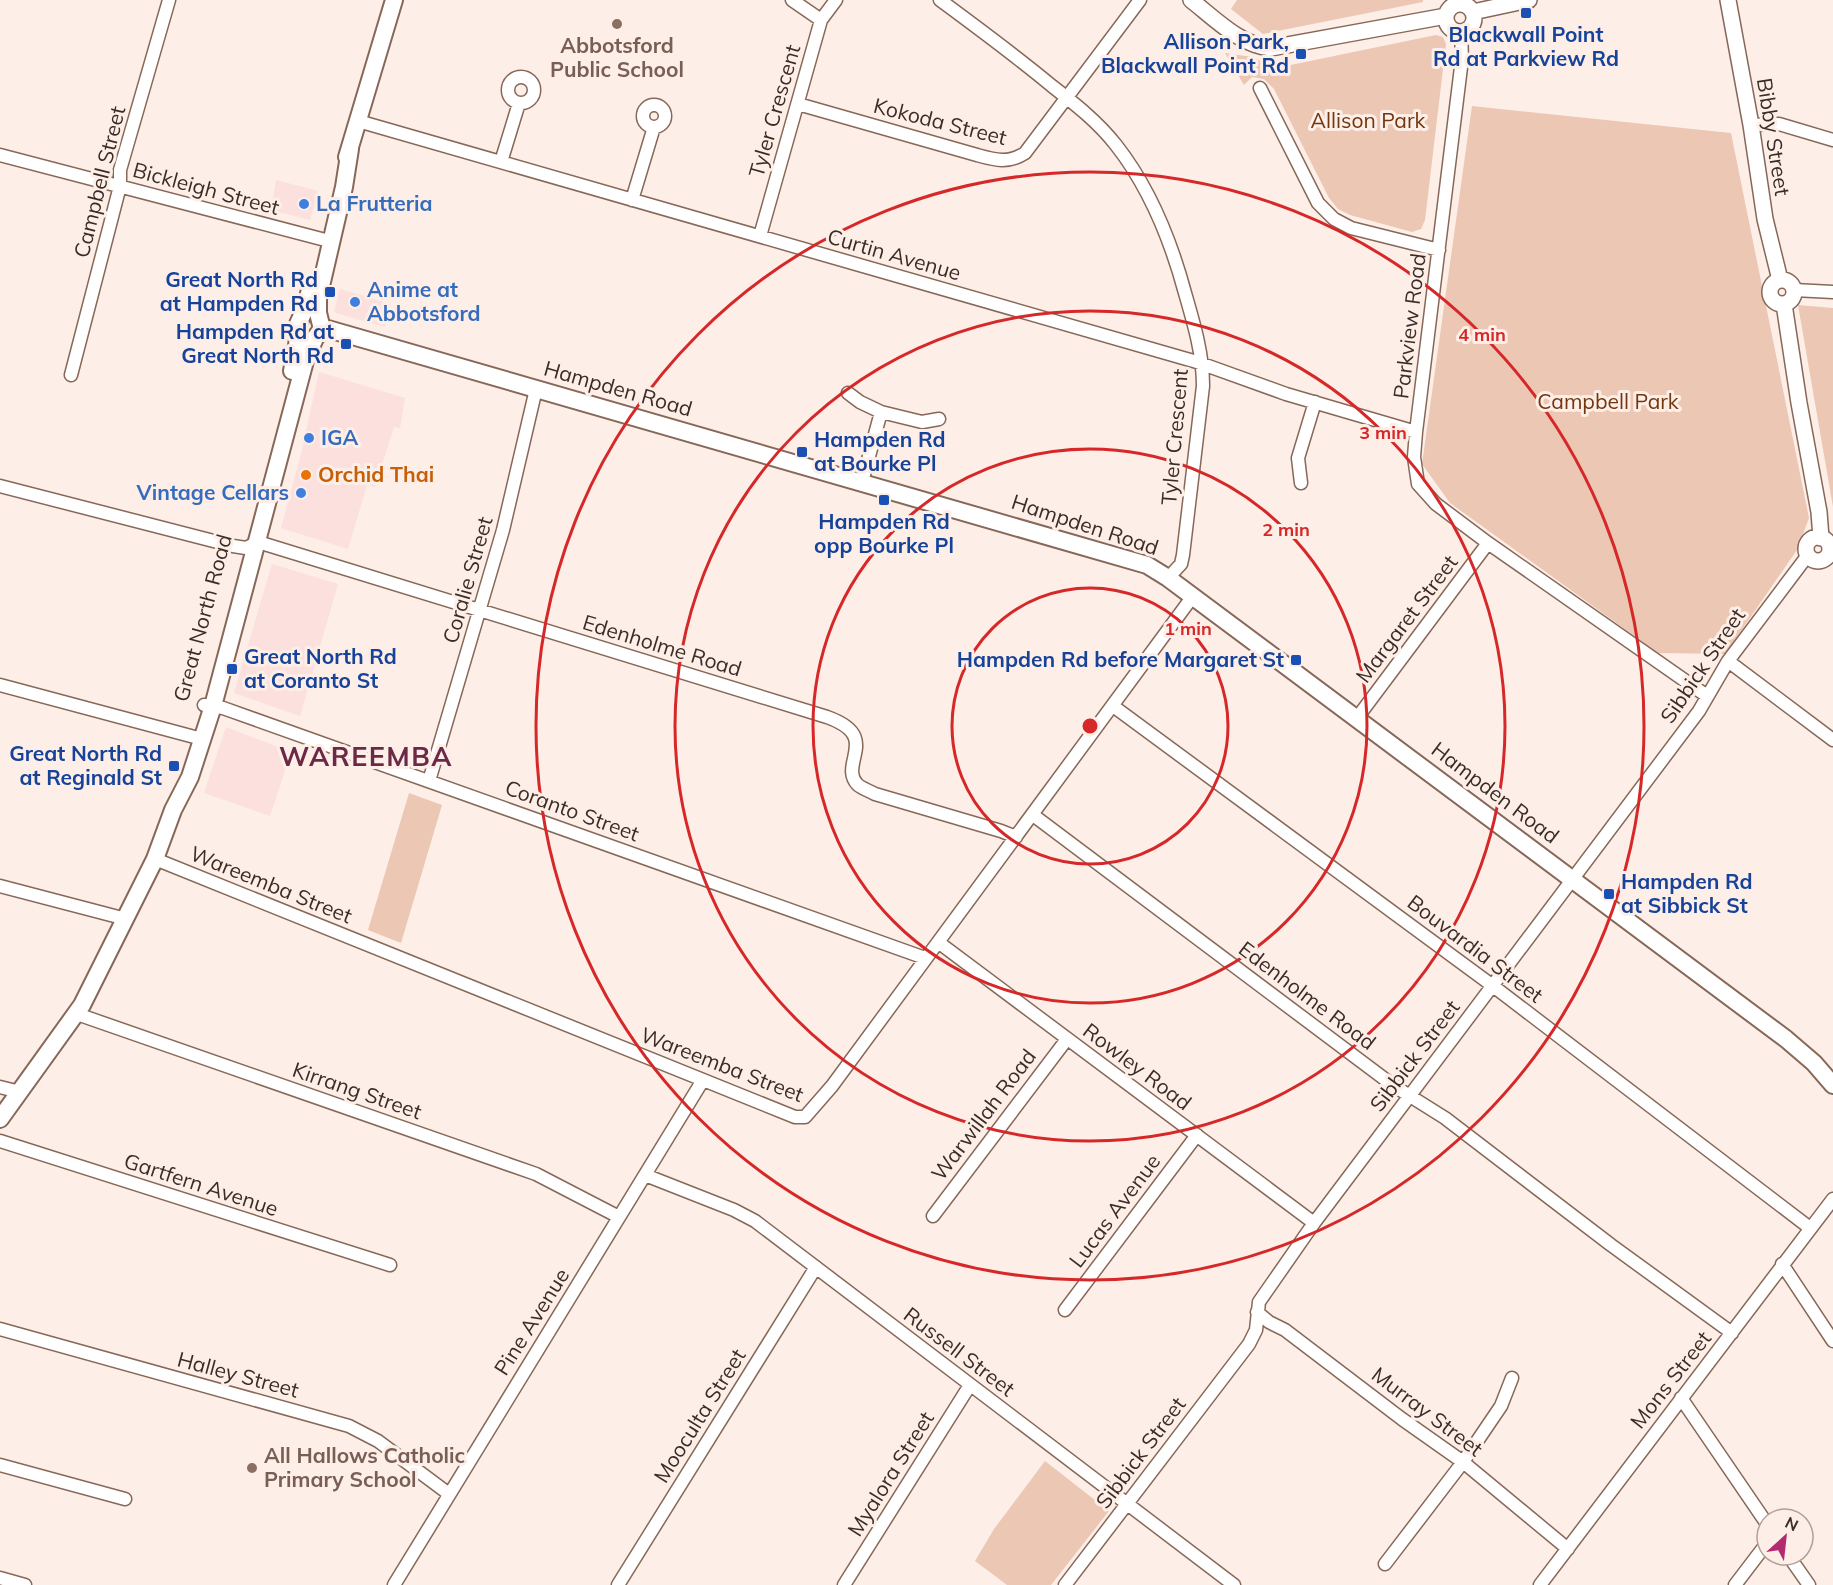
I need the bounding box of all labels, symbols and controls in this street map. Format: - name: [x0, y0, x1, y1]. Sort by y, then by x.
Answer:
- marker: Blackwall Point Rd at Parkview Rd: [1519, 6, 1533, 20]
- marker: Abbotsford Public School: [610, 17, 624, 31]
- place label: Blackwall Point Rd at Parkview Rd: [1433, 21, 1619, 71]
- place label: Allison Park, Blackwall Point Rd: [1101, 28, 1289, 78]
- place label: Abbotsford Public School: [550, 32, 684, 82]
- street label: Tyler Crescent: [743, 41, 805, 180]
- marker: Allison Park, Blackwall Point Rd: [1294, 47, 1308, 61]
- street label: Bibby Street: [1752, 76, 1796, 198]
- street label: Kokoda Street: [871, 92, 1010, 150]
- street label: Campbell Street: [68, 103, 130, 260]
- park label: Allison Park: [1311, 107, 1426, 133]
- street label: Bickleigh Street: [130, 156, 282, 220]
- place label: La Frutteria: [316, 190, 433, 216]
- marker: La Frutteria: [297, 197, 311, 211]
- street label: Curtin Avenue: [825, 223, 964, 286]
- street label: Parkview Road: [1387, 252, 1431, 400]
- place label: Great North Rd at Hampden Rd: [160, 266, 318, 316]
- place label: Anime at Abbotsford: [367, 276, 481, 326]
- marker: Great North Rd at Hampden Rd: [323, 285, 337, 299]
- marker: Anime at Abbotsford: [348, 295, 362, 309]
- place label: Hampden Rd at Great North Rd: [176, 318, 334, 368]
- text: 4 min: [1458, 323, 1506, 346]
- marker: Hampden Rd at Great North Rd: [339, 337, 353, 351]
- street label: Hampden Road: [541, 354, 695, 422]
- street label: Tyler Crescent: [1155, 368, 1193, 506]
- park label: Campbell Park: [1537, 388, 1679, 414]
- text: 3 min: [1359, 421, 1407, 444]
- place label: IGA: [321, 424, 359, 450]
- place label: Hampden Rd at Bourke Pl: [814, 426, 946, 476]
- marker: IGA: [302, 431, 316, 445]
- marker: Hampden Rd at Bourke Pl: [795, 445, 809, 459]
- place label: Orchid Thai: [318, 461, 434, 487]
- marker: Orchid Thai: [299, 468, 313, 482]
- place label: Vintage Cellars: [136, 479, 289, 505]
- marker: Vintage Cellars: [294, 486, 308, 500]
- street label: Hampden Road: [1009, 488, 1162, 560]
- marker: Hampden Rd opp Bourke Pl: [877, 493, 891, 507]
- place label: Hampden Rd opp Bourke Pl: [814, 508, 954, 558]
- street label: Coralie Street: [437, 513, 498, 646]
- text: 2 min: [1262, 518, 1310, 541]
- street label: Great North Road: [167, 531, 237, 704]
- street label: Margaret Street: [1350, 549, 1463, 687]
- street label: Sibbick Street: [1654, 603, 1750, 728]
- street label: Edenholme Road: [580, 609, 745, 682]
- text: 1 min: [1164, 617, 1212, 640]
- place label: Great North Rd at Coranto St: [244, 643, 397, 693]
- place label: Hampden Rd before Margaret St: [957, 646, 1284, 672]
- marker: Hampden Rd before Margaret St: [1289, 653, 1303, 667]
- marker: Great North Rd at Coranto St: [225, 662, 239, 676]
- centre of rings: [1080, 716, 1100, 736]
- street label: Hampden Road: [1427, 736, 1565, 849]
- district label: WAREEMBA: [279, 739, 453, 773]
- place label: Great North Rd at Reginald St: [9, 740, 162, 790]
- marker: Great North Rd at Reginald St: [167, 759, 181, 773]
- street label: Coranto Street: [502, 774, 643, 846]
- street label: Wareemba Street: [187, 840, 356, 928]
- place label: Hampden Rd at Sibbick St: [1621, 868, 1753, 918]
- marker: Hampden Rd at Sibbick St: [1602, 887, 1616, 901]
- street label: Bouvardia Street: [1403, 889, 1549, 1008]
- street label: Edenholme Road: [1234, 935, 1381, 1055]
- street label: Sibbick Street: [1364, 994, 1465, 1116]
- street label: Rowley Road: [1078, 1017, 1197, 1115]
- street label: Wareemba Street: [637, 1021, 807, 1107]
- street label: Warwillah Road: [925, 1043, 1041, 1185]
- street label: Kirrang Street: [289, 1056, 425, 1124]
- street label: Gartfern Avenue: [121, 1147, 282, 1221]
- street label: Lucas Avenue: [1063, 1149, 1165, 1272]
- street label: Pine Avenue: [488, 1263, 574, 1380]
- street label: Russell Street: [899, 1301, 1020, 1401]
- street label: Mons Street: [1624, 1326, 1716, 1433]
- street label: Mooculta Street: [648, 1344, 751, 1487]
- street label: Halley Street: [175, 1345, 302, 1403]
- street label: Murray Street: [1367, 1361, 1488, 1461]
- street label: Sibbick Street: [1090, 1391, 1191, 1513]
- street label: Myalora Street: [841, 1406, 939, 1541]
- place label: All Hallows Catholic Primary School: [264, 1442, 465, 1492]
- marker: All Hallows Catholic Primary School: [245, 1461, 259, 1475]
- north arrow: [1755, 1507, 1815, 1567]
- text: N: [1782, 1512, 1802, 1535]

